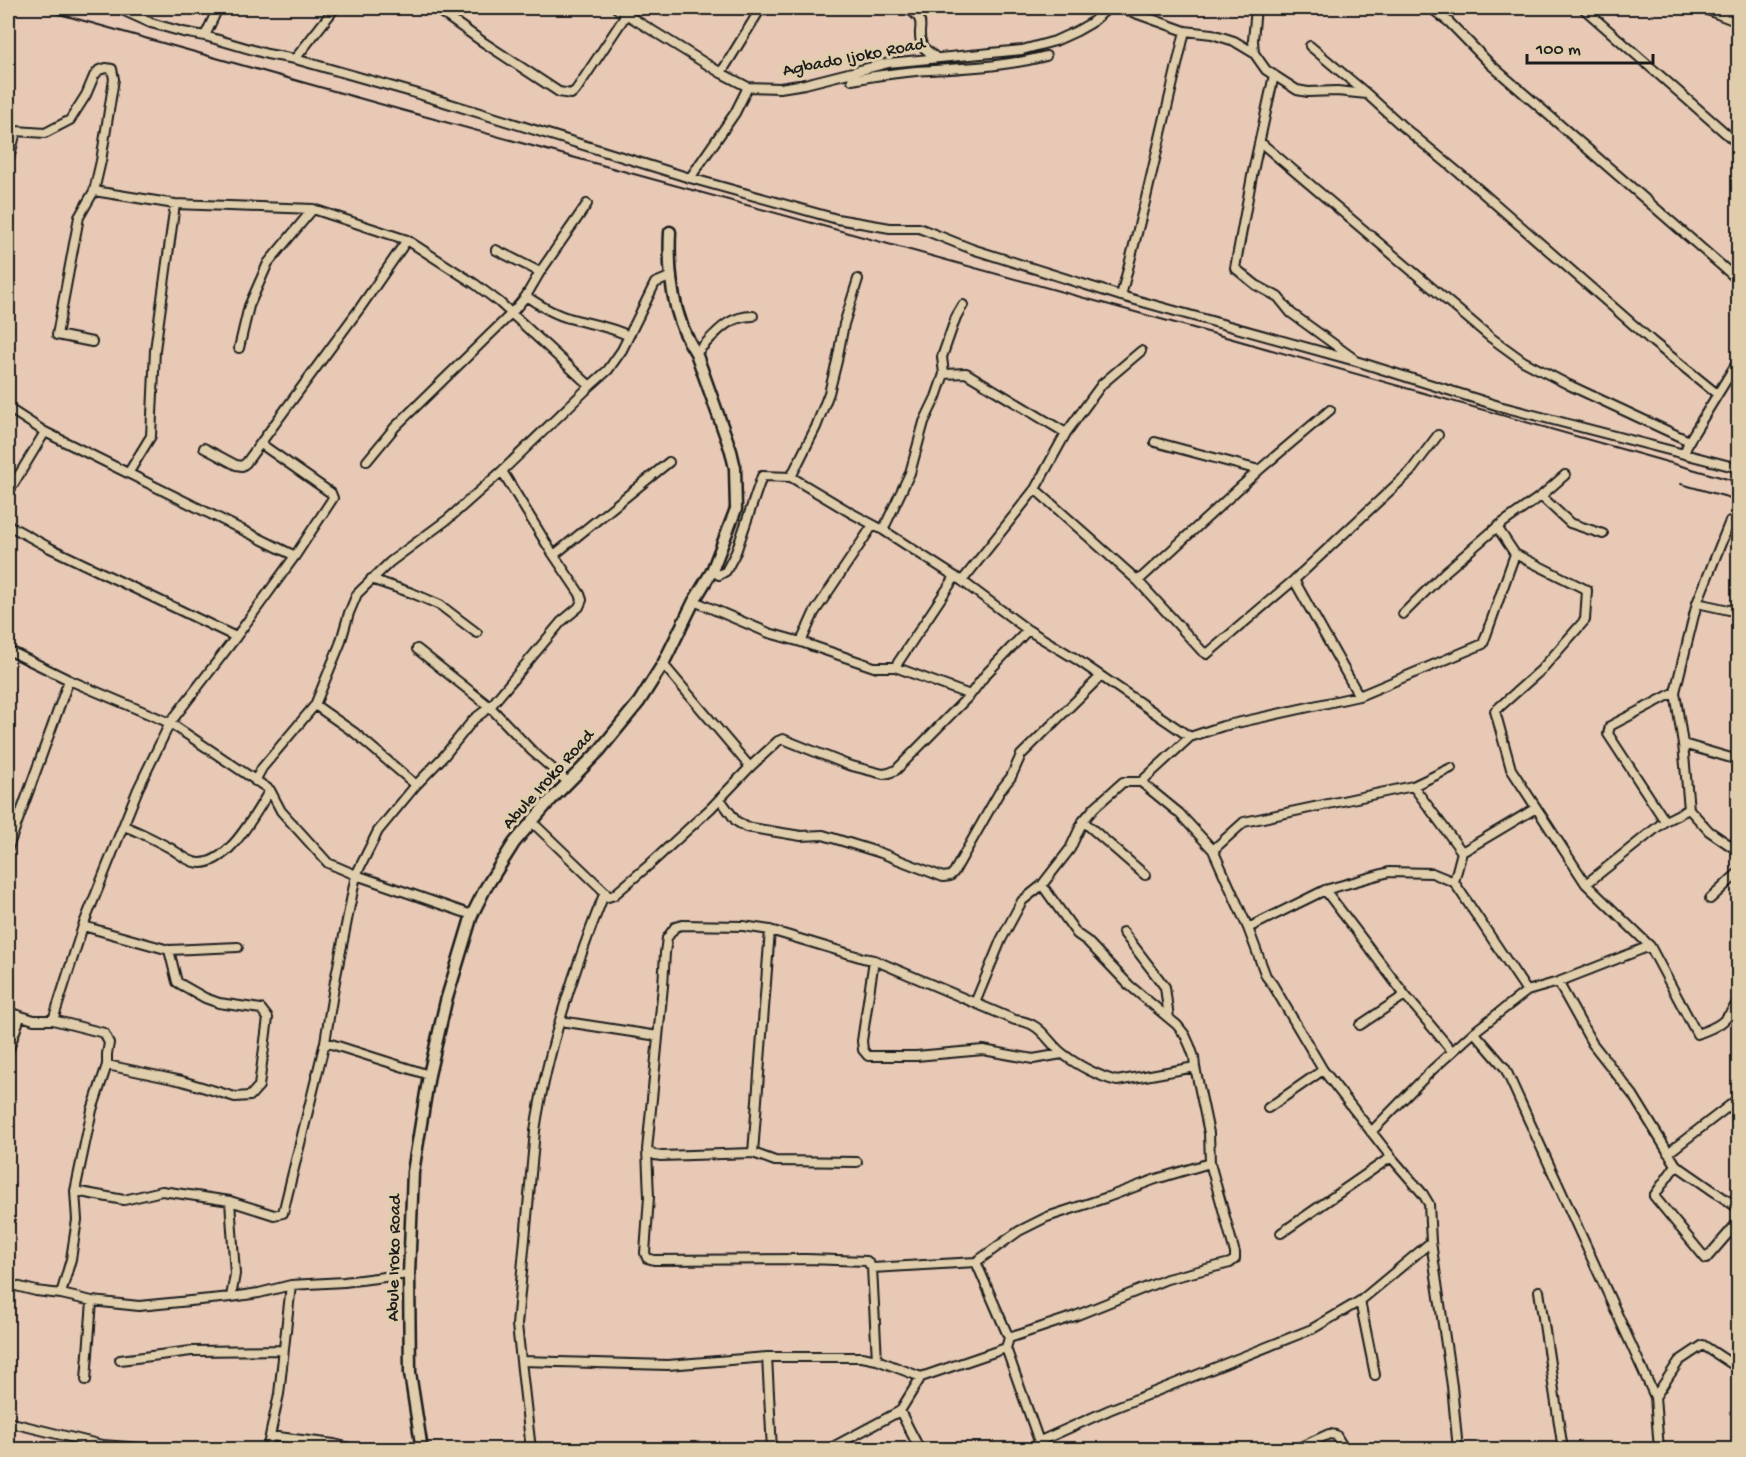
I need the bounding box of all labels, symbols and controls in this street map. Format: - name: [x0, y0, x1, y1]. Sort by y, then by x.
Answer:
- scale bar: [1527, 27, 1653, 65]
- street label: Agbado Ijoko Road: [781, 34, 928, 82]
- text: 100 m: [1535, 40, 1581, 61]
- street label: Abule Iroko Road: [499, 725, 600, 834]
- street label: Abule Iroko Road: [383, 1193, 407, 1322]

